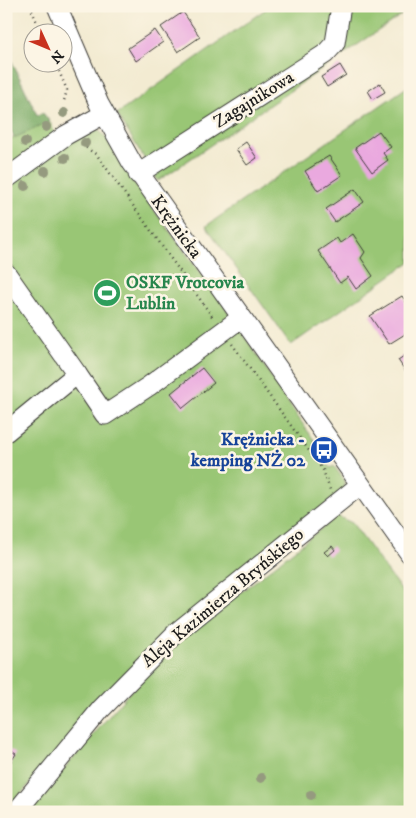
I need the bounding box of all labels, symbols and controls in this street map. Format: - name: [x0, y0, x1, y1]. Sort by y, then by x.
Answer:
- north arrow: [22, 22, 72, 72]
- text: N: [46, 46, 67, 67]
- street label: Zagajnikowa: [210, 66, 299, 133]
- street label: Krężnicka: [146, 191, 207, 263]
- place label: OSKF Vrotcovia Lublin: [126, 272, 244, 315]
- sports icon: OSKF Vrotcovia Lublin: [92, 278, 122, 308]
- place label: Krężnicka - kemping NŻ 02: [190, 429, 306, 472]
- bus stop icon: Krężnicka - kemping NŻ 02: [309, 435, 339, 465]
- street label: Aleja Kazimierza Bryńskiego: [137, 524, 309, 672]

